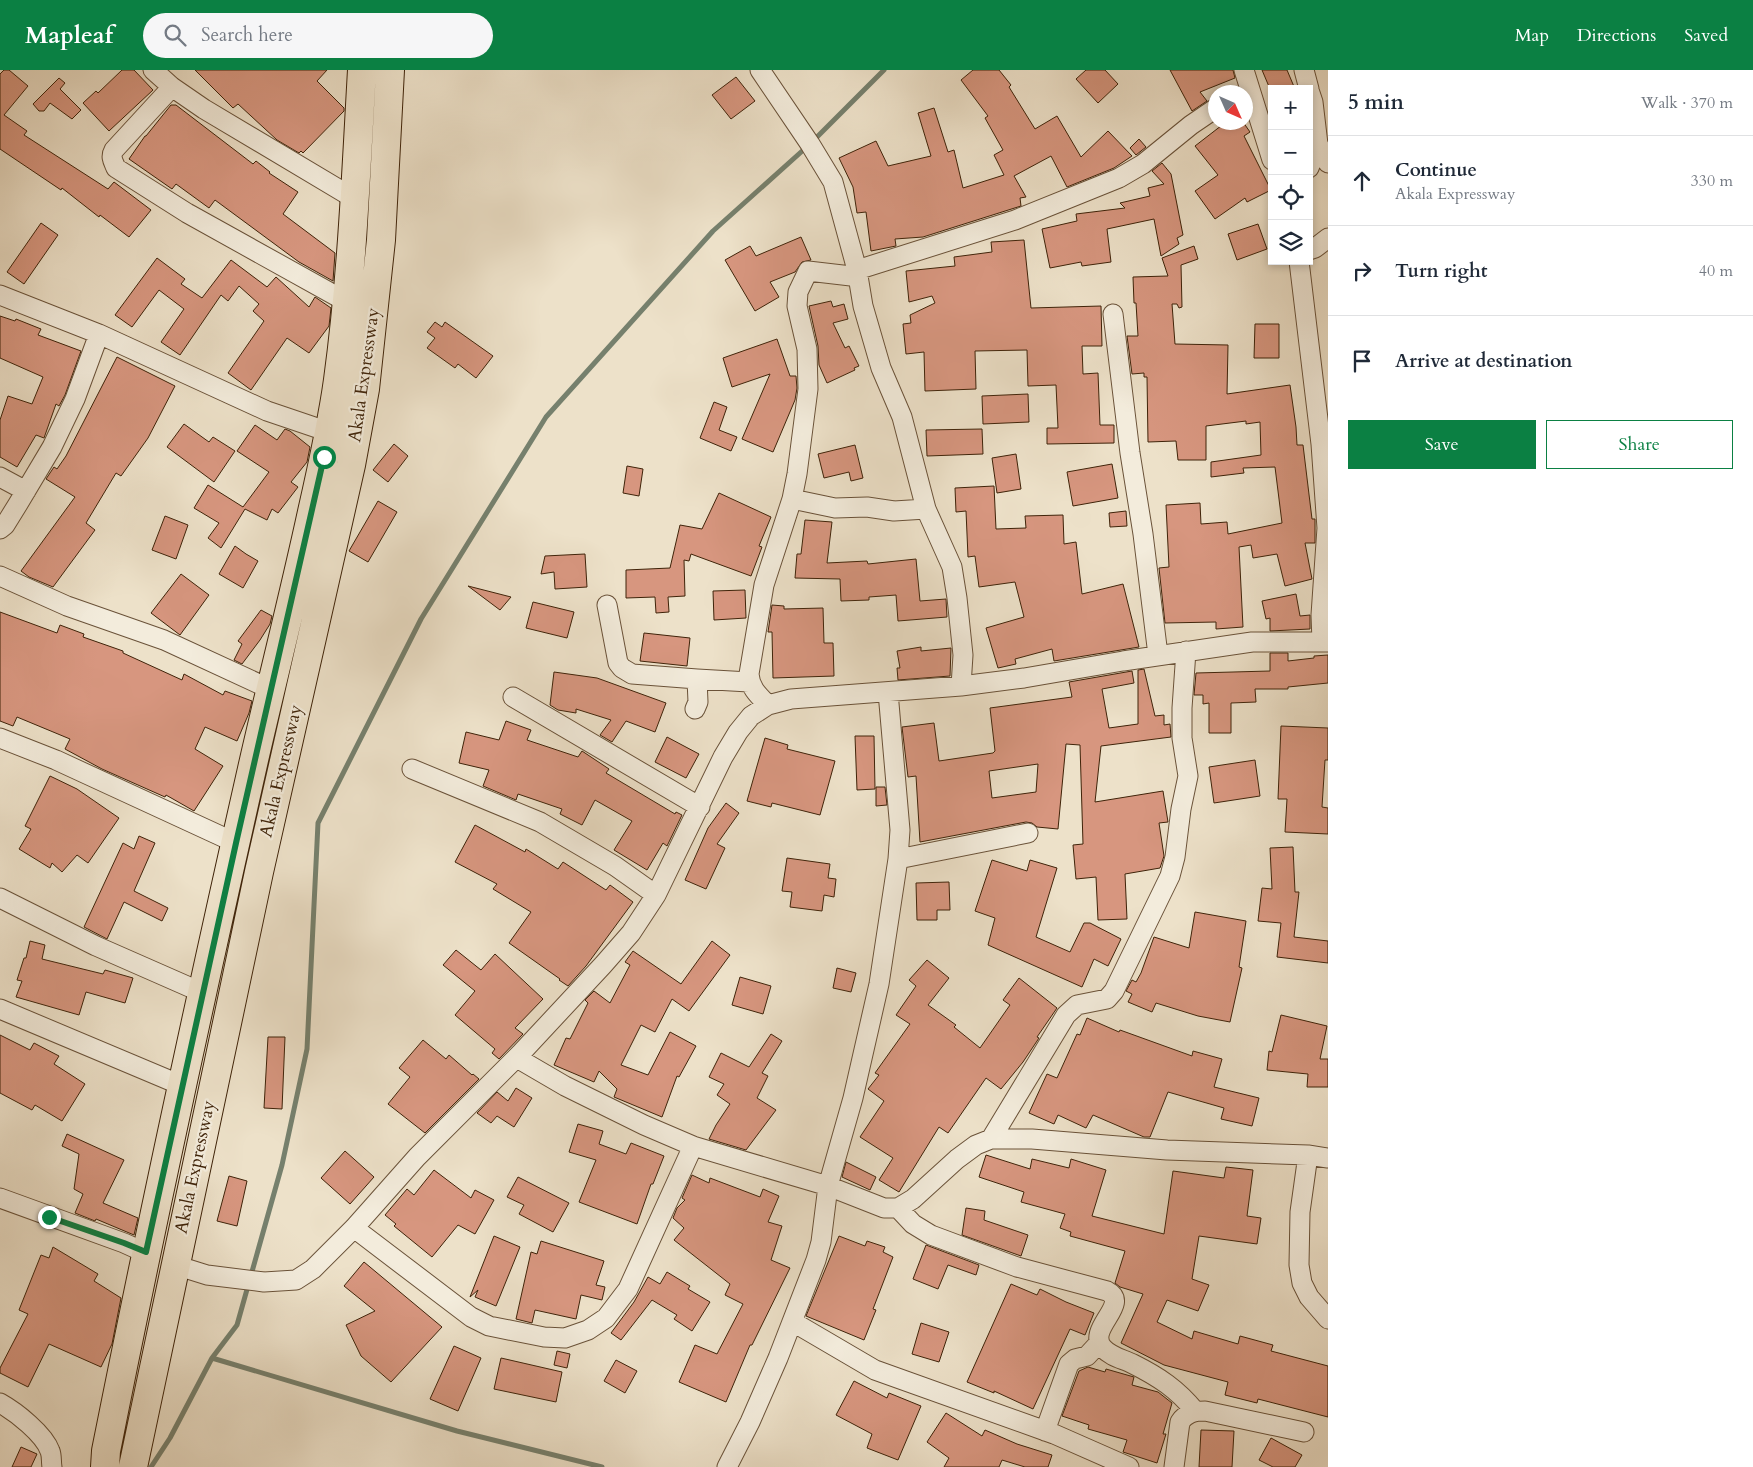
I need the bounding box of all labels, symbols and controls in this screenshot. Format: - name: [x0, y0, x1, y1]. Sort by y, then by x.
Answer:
- search box: [143, 13, 493, 58]
- text: Mapleaf: [25, 19, 113, 52]
- icon: search: [161, 21, 189, 49]
- text: Search here: [201, 22, 293, 48]
- text: Map: [1515, 23, 1549, 48]
- text: Directions: [1577, 23, 1656, 48]
- text: Saved: [1684, 23, 1728, 48]
- north arrow: [1208, 85, 1253, 130]
- map controls: [1268, 85, 1313, 265]
- button: +: [1268, 85, 1313, 130]
- text: 5 min: [1348, 88, 1404, 117]
- text: Walk · 370 m: [1641, 92, 1733, 114]
- button: −: [1268, 130, 1313, 175]
- text: Continue: [1395, 157, 1477, 183]
- icon: ahead: [1348, 167, 1376, 195]
- text: 330 m: [1691, 170, 1733, 192]
- button: locate: [1268, 175, 1313, 220]
- text: Akala Expressway: [1395, 183, 1515, 205]
- button: layers: [1268, 220, 1313, 265]
- icon: right: [1348, 257, 1376, 285]
- text: Turn right: [1395, 258, 1487, 284]
- text: 40 m: [1699, 260, 1733, 282]
- street label: Akala Expressway: [342, 306, 386, 444]
- icon: arrive: [1348, 347, 1376, 375]
- text: Arrive at destination: [1395, 348, 1572, 374]
- button: Save: [1348, 420, 1536, 469]
- button: Share: [1546, 420, 1733, 469]
- route start: [313, 446, 336, 469]
- street label: Akala Expressway: [254, 702, 309, 840]
- street label: Akala Expressway: [169, 1098, 221, 1236]
- route end: [38, 1206, 61, 1229]

